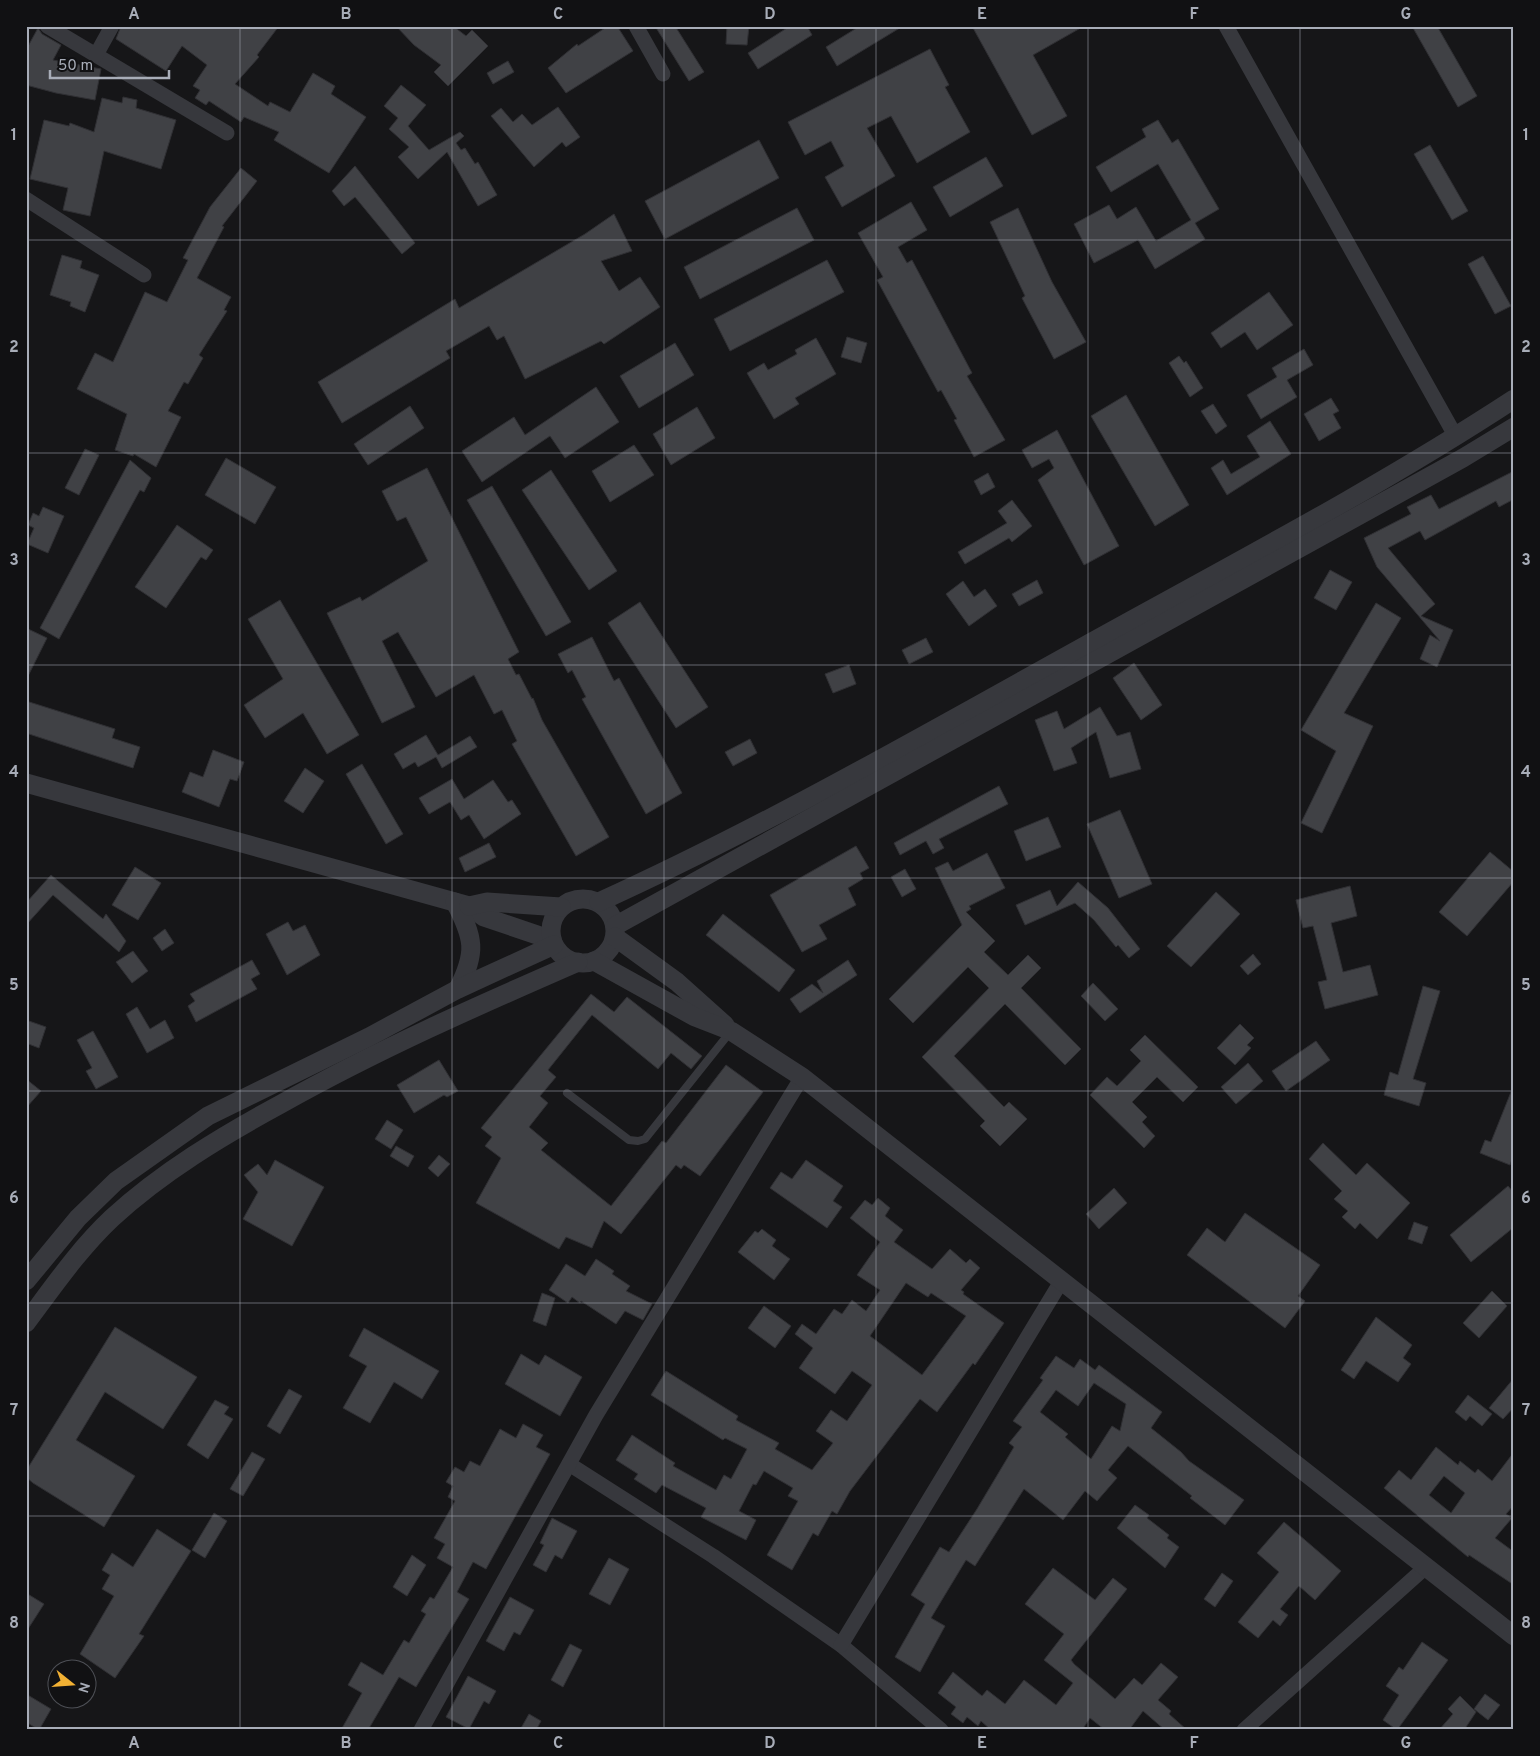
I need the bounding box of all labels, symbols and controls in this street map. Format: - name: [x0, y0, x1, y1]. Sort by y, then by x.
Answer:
- text: A: [128, 5, 140, 25]
- text: B: [340, 5, 352, 25]
- text: C: [553, 5, 563, 25]
- text: D: [764, 5, 776, 25]
- text: E: [977, 5, 987, 25]
- text: F: [1189, 5, 1199, 25]
- text: G: [1401, 5, 1411, 25]
- scale bar: [50, 48, 169, 80]
- text: 50 m: [58, 57, 93, 76]
- text: 1: [11, 126, 17, 146]
- text: 1: [1523, 126, 1529, 146]
- text: 2: [9, 338, 19, 358]
- text: 2: [1521, 338, 1531, 358]
- text: 3: [9, 551, 19, 571]
- text: 3: [1521, 551, 1531, 571]
- text: 4: [9, 763, 19, 783]
- text: 4: [1521, 763, 1531, 783]
- text: 5: [9, 976, 19, 996]
- text: 5: [1521, 976, 1531, 996]
- text: 6: [9, 1189, 19, 1209]
- text: 6: [1521, 1189, 1531, 1209]
- text: 7: [10, 1401, 18, 1421]
- text: 7: [1522, 1401, 1530, 1421]
- text: 8: [9, 1614, 19, 1634]
- text: 8: [1521, 1614, 1531, 1634]
- north arrow: [48, 1658, 98, 1708]
- text: N: [73, 1680, 93, 1695]
- text: A: [128, 1734, 140, 1754]
- text: B: [340, 1734, 352, 1754]
- text: C: [553, 1734, 563, 1754]
- text: D: [764, 1734, 776, 1754]
- text: E: [977, 1734, 987, 1754]
- text: F: [1189, 1734, 1199, 1754]
- text: G: [1401, 1734, 1411, 1754]

